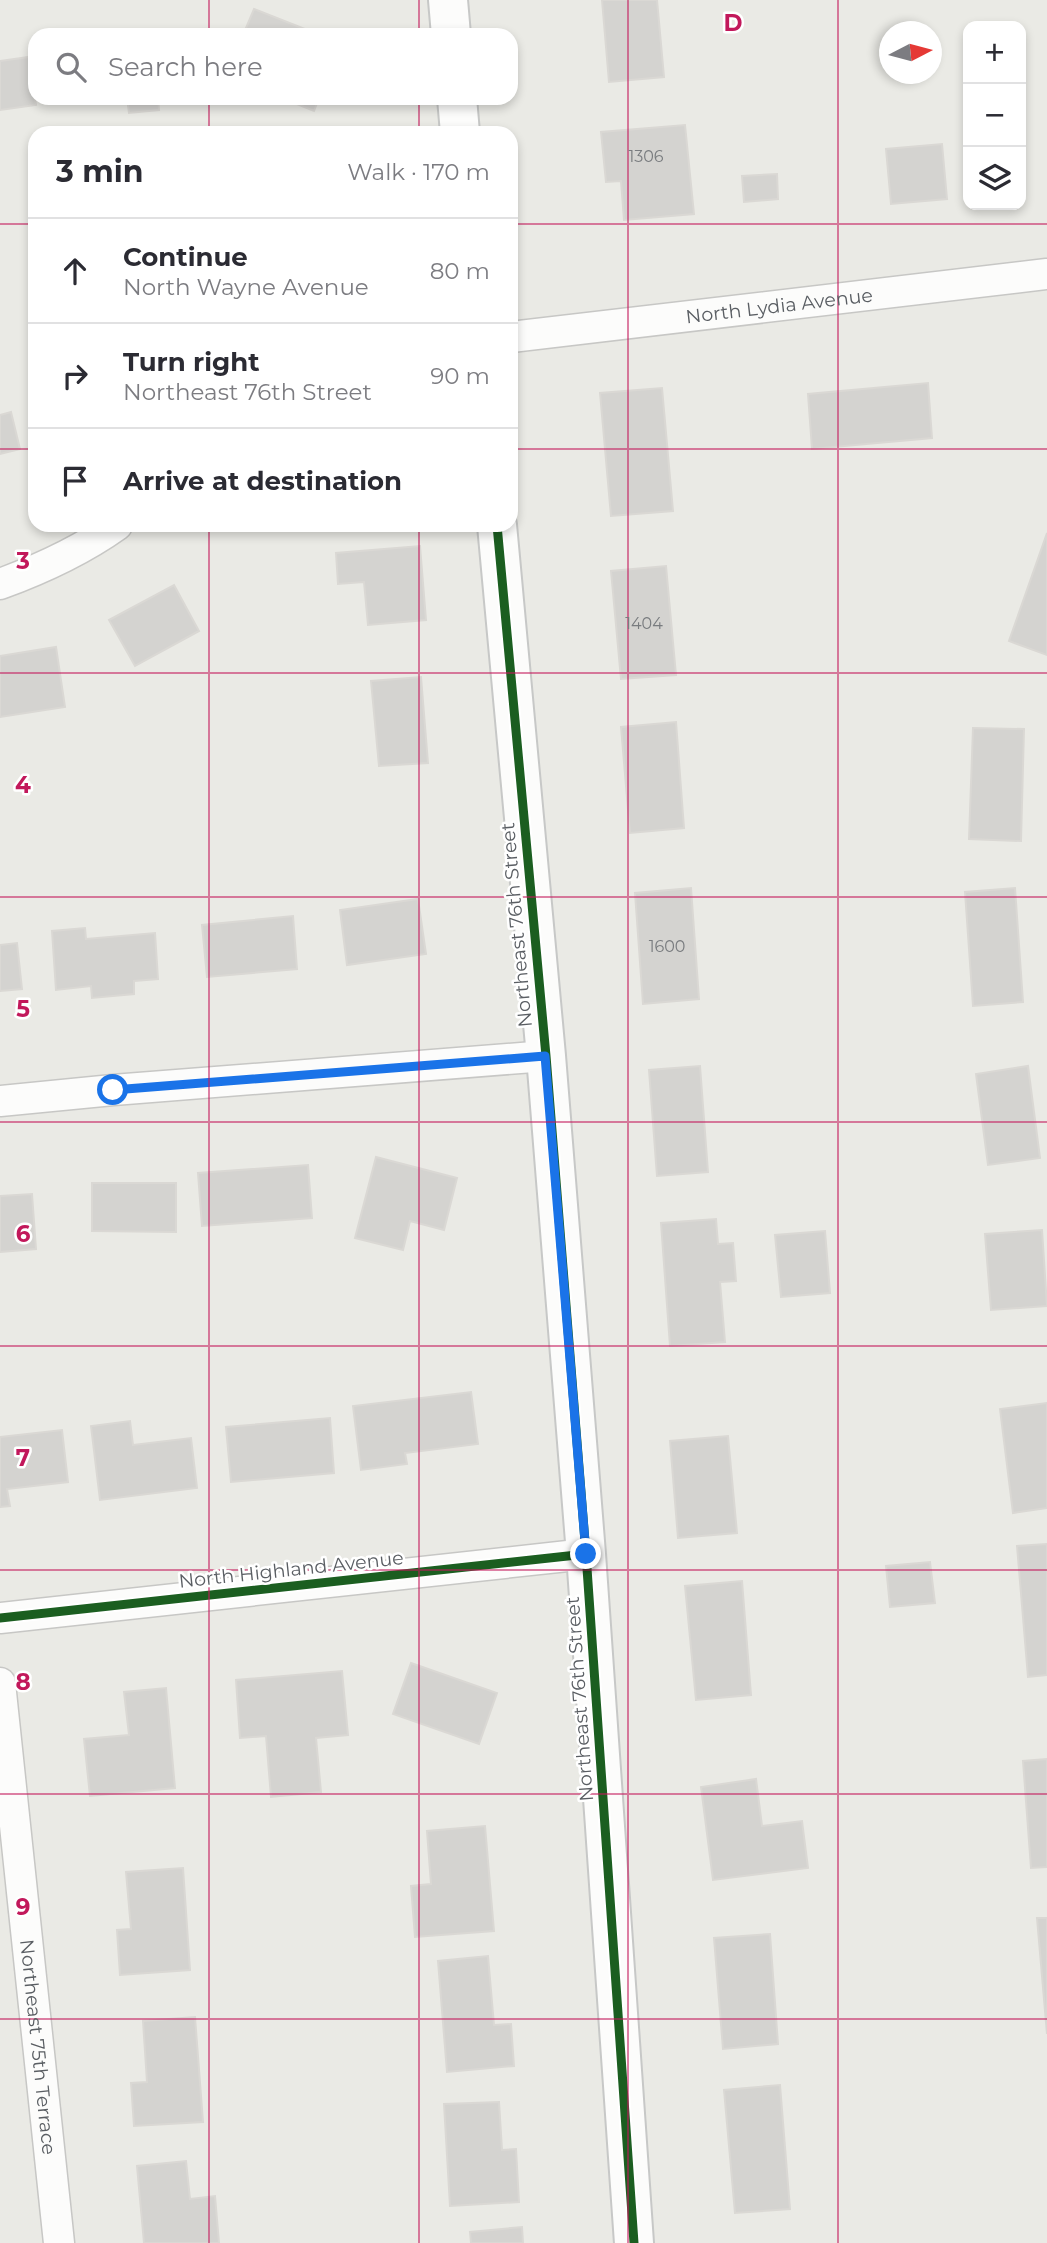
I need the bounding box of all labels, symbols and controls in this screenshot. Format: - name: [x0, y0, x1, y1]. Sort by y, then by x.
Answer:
- text: D: [724, 9, 743, 37]
- north arrow: [879, 21, 942, 84]
- map controls: [963, 21, 1026, 210]
- button: +: [963, 21, 1026, 84]
- search box: [28, 28, 518, 105]
- icon: search: [52, 48, 90, 86]
- text: Search here: [108, 51, 263, 83]
- button: −: [963, 84, 1026, 147]
- house number: 1306: [628, 147, 664, 166]
- button: layers: [963, 147, 1026, 210]
- text: 3 min: [56, 153, 143, 190]
- text: Walk · 170 m: [347, 158, 490, 186]
- text: Continue: [123, 241, 248, 273]
- icon: ahead: [56, 252, 94, 290]
- text: 80 m: [430, 257, 490, 285]
- text: North Wayne Avenue: [123, 273, 369, 301]
- street label: North Lydia Avenue: [684, 284, 874, 328]
- text: Turn right: [123, 346, 259, 378]
- icon: right: [56, 357, 94, 395]
- text: 90 m: [430, 362, 490, 390]
- text: Northeast 76th Street: [123, 378, 372, 406]
- icon: arrive: [56, 462, 94, 500]
- text: Arrive at destination: [123, 465, 402, 497]
- text: 3: [15, 547, 30, 575]
- house number: 1404: [625, 614, 663, 633]
- text: 4: [15, 771, 31, 799]
- street label: Northeast 76th Street: [496, 821, 537, 1028]
- house number: 1600: [649, 937, 685, 956]
- text: 5: [16, 995, 30, 1023]
- route start: [97, 1074, 128, 1105]
- text: 6: [16, 1220, 31, 1248]
- text: 7: [16, 1444, 30, 1472]
- route end: [570, 1538, 601, 1569]
- street label: North Highland Avenue: [177, 1546, 405, 1593]
- street label: Northeast 76th Street: [561, 1595, 598, 1802]
- text: 8: [15, 1668, 31, 1696]
- text: 9: [16, 1893, 30, 1921]
- street label: Northeast 75th Terrace: [15, 1938, 61, 2156]

